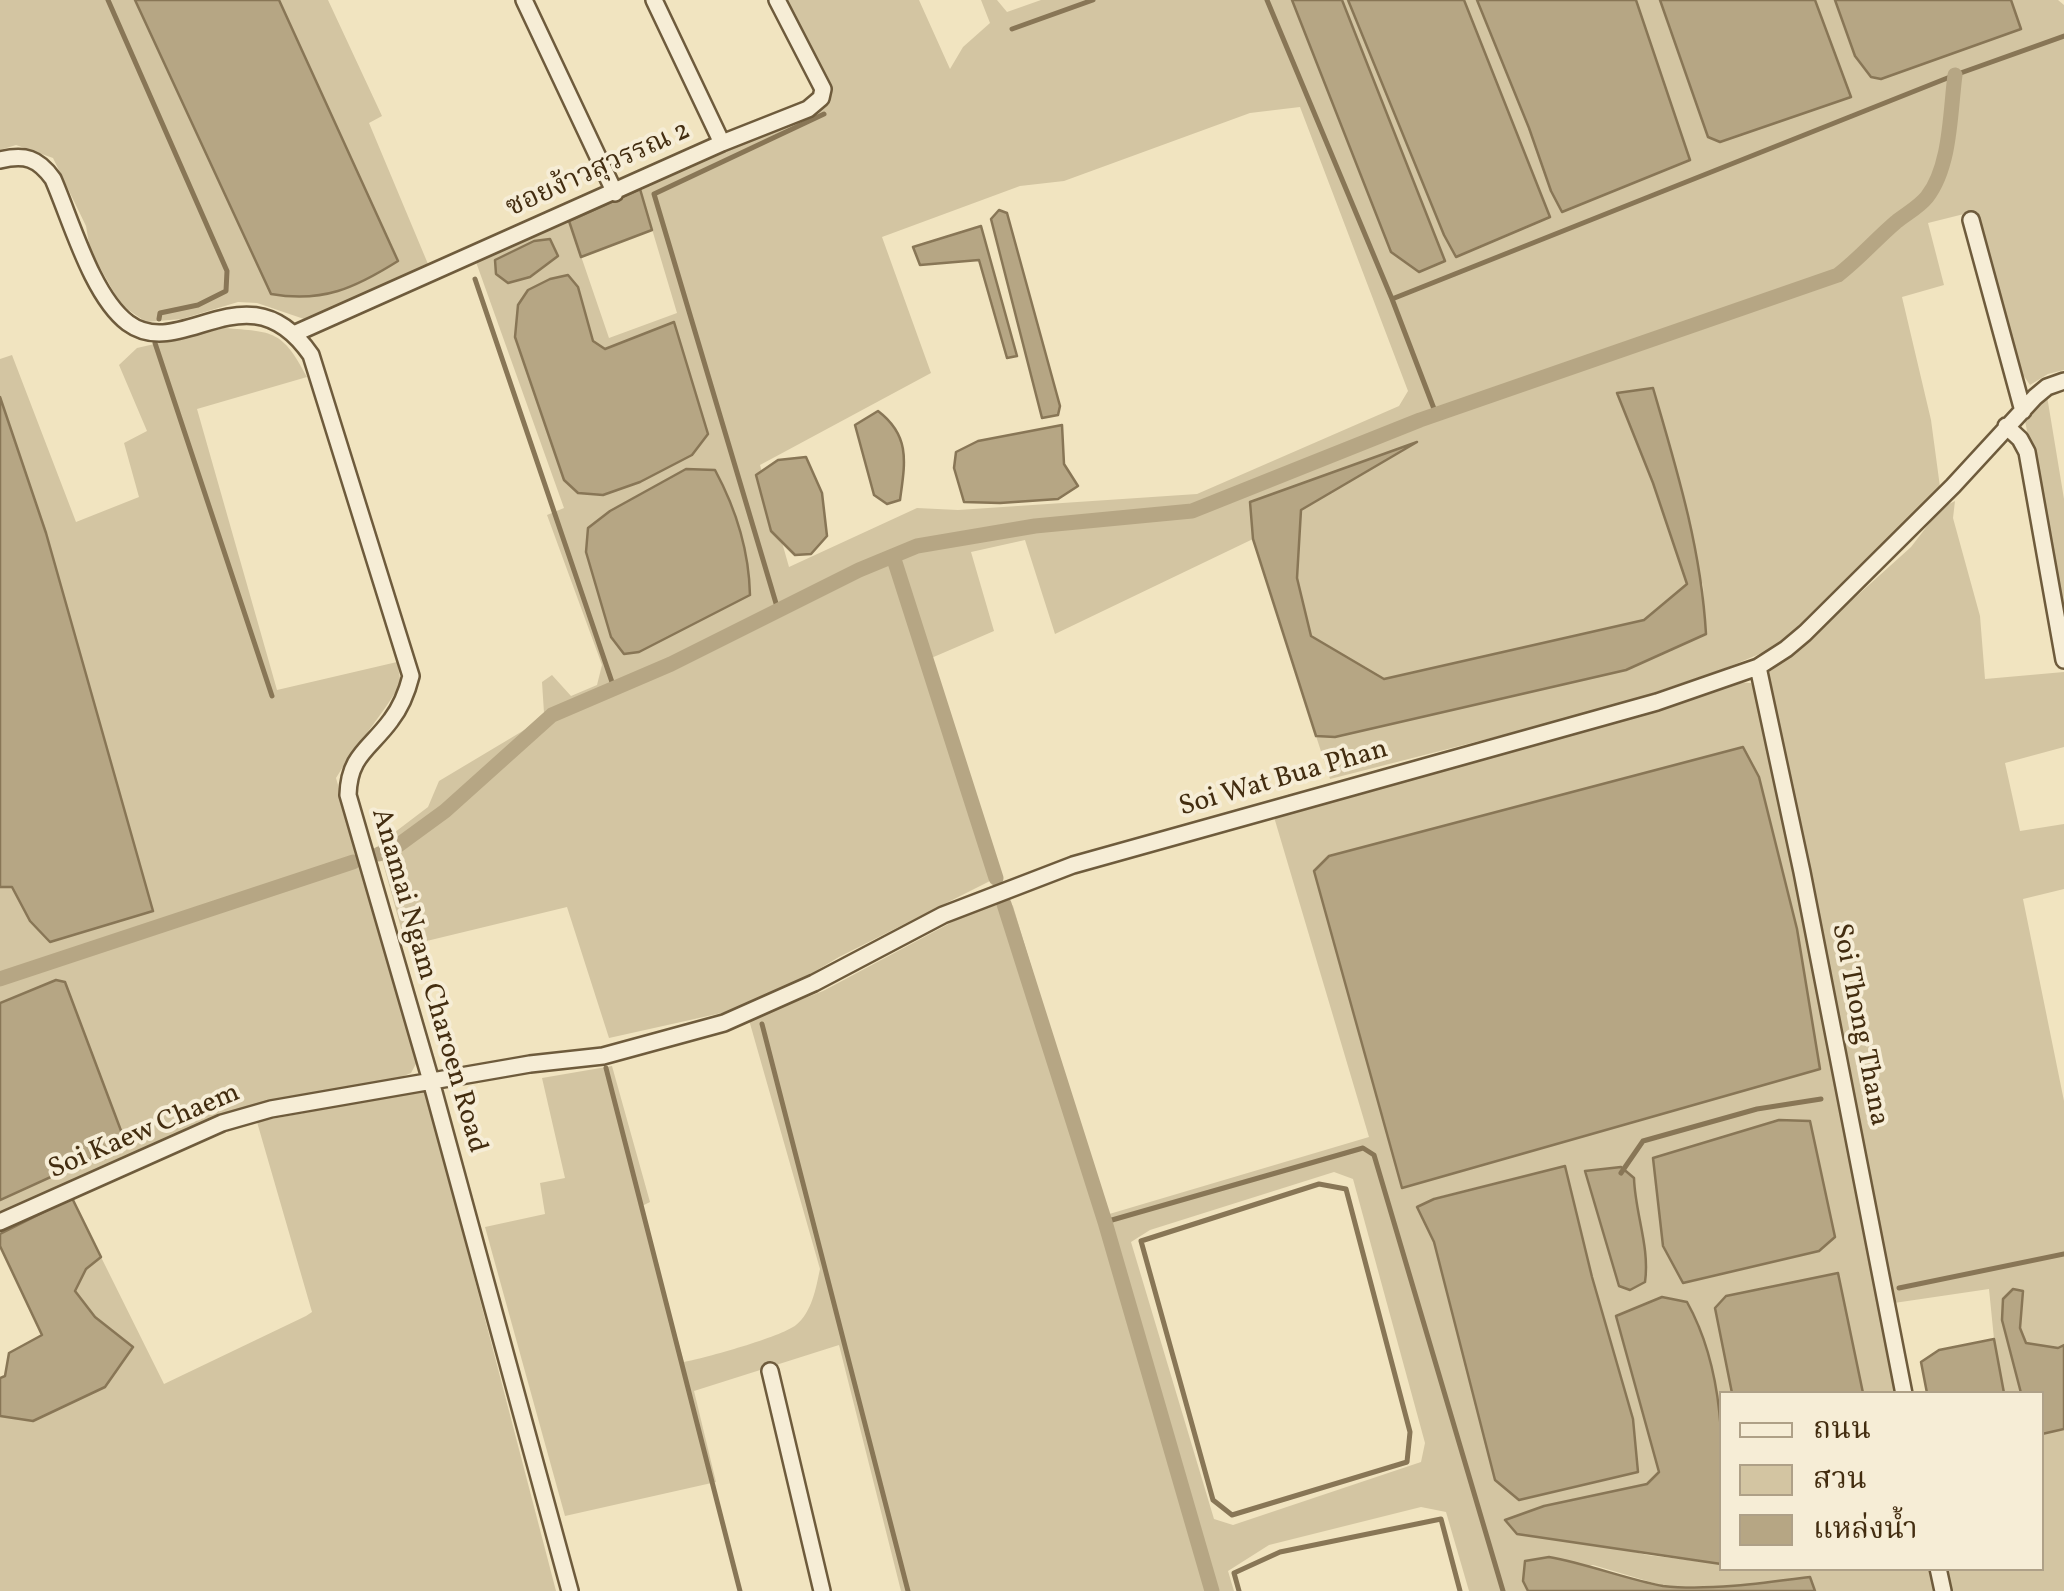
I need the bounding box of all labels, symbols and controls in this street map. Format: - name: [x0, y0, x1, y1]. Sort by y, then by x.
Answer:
- street label: ซอยง้าวสุวรรณ 2: [502, 115, 696, 227]
- street label: Soi Wat Bua Phan: [1176, 734, 1392, 826]
- street label: Anamai Ngam Charoen Road: [362, 805, 492, 1157]
- street label: Soi Thong Thana: [1822, 921, 1894, 1129]
- street label: Soi Kaew Chaem: [44, 1078, 246, 1188]
- legend: [1719, 1391, 2044, 1571]
- text: ถนน: [1813, 1409, 1871, 1451]
- text: สวน: [1813, 1459, 1867, 1501]
- text: แหล่งน้ำ: [1813, 1509, 1918, 1551]

